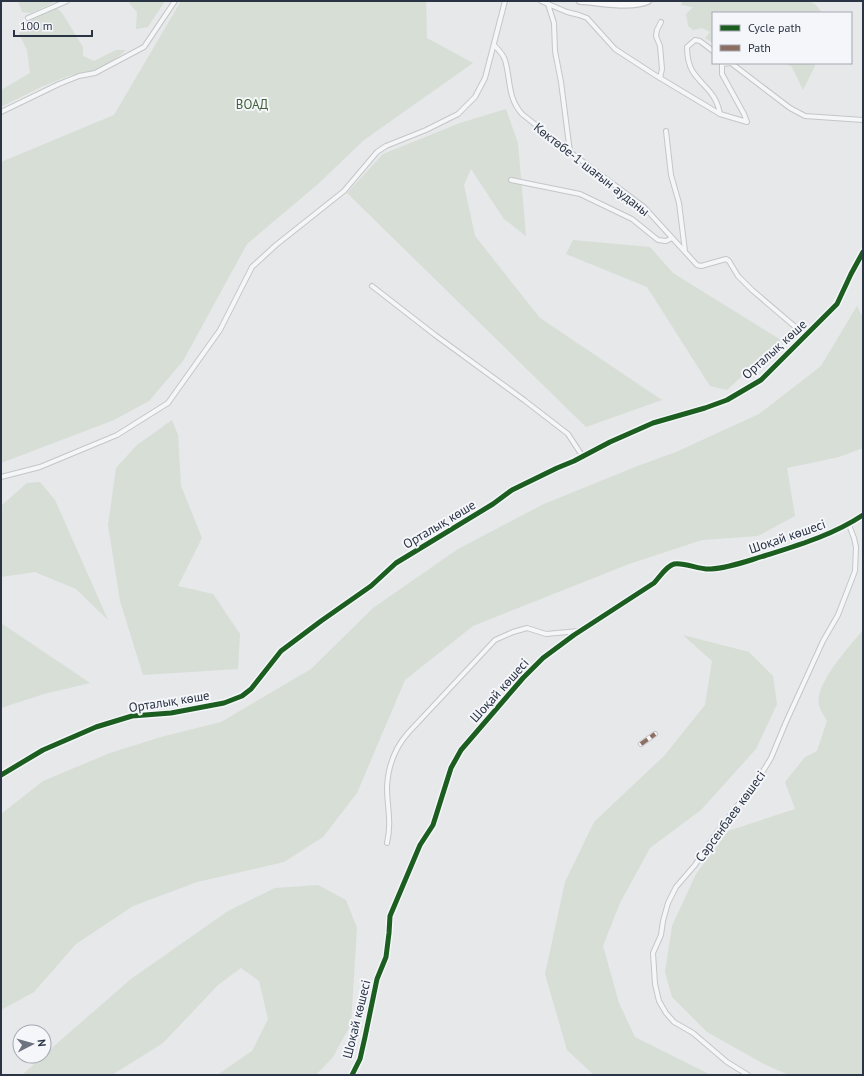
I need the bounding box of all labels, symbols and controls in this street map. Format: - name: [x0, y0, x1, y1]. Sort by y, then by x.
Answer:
- scale bar: [14, 12, 92, 38]
- legend: [712, 12, 852, 64]
- text: 100 m: [20, 18, 53, 33]
- text: Cycle path: [748, 20, 801, 35]
- text: Path: [748, 40, 771, 55]
- park label: ВОАД: [236, 96, 268, 113]
- street label: Көктөбе-1 шағын ауданы: [530, 119, 653, 220]
- street label: Орталық көше: [738, 316, 810, 383]
- street label: Орталық көше: [400, 496, 479, 553]
- street label: Шоқай көшесі: [746, 515, 828, 558]
- street label: Шоқай көшесі: [466, 655, 533, 726]
- street label: Орталық көше: [127, 687, 211, 716]
- street label: Сәрсенбаев көшесі: [692, 767, 769, 865]
- street label: Шоқай көшесі: [339, 978, 374, 1060]
- north arrow: [12, 1024, 52, 1064]
- text: N: [35, 1039, 49, 1047]

